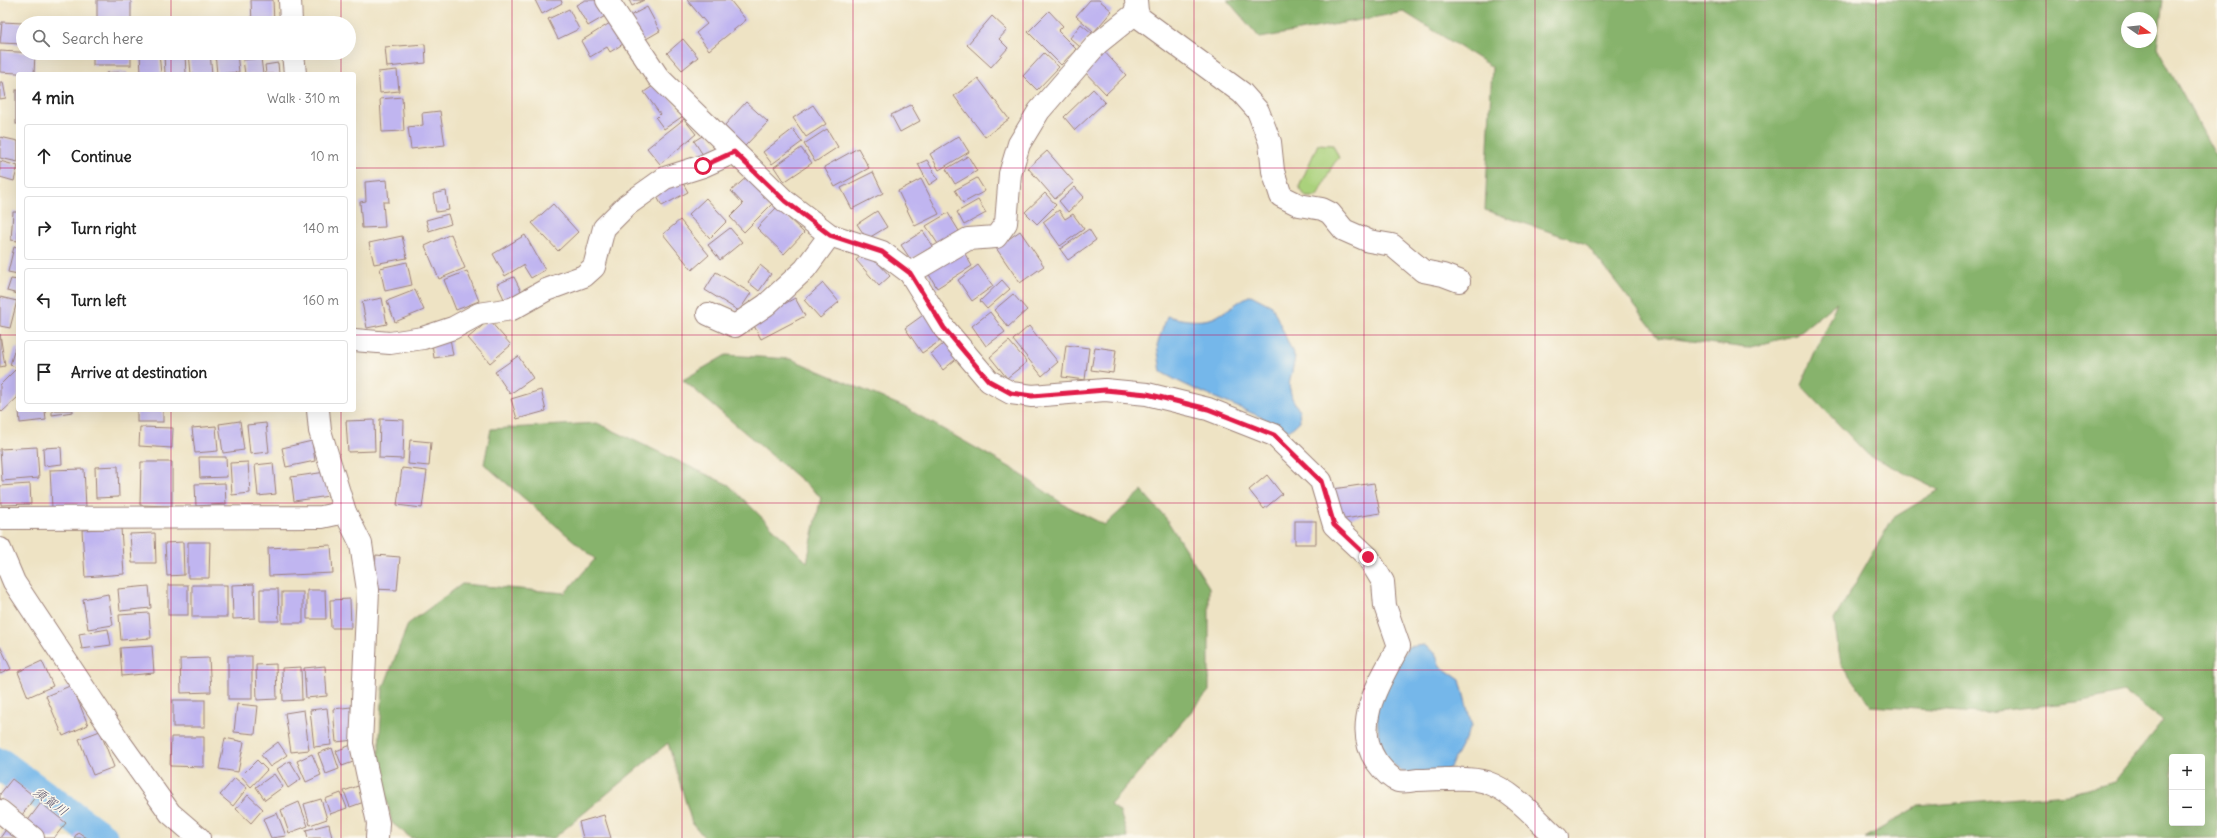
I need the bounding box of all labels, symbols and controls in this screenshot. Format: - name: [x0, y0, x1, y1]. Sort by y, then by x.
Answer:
- north arrow: [2121, 12, 2157, 48]
- search box: [16, 16, 356, 60]
- icon: search: [30, 27, 52, 49]
- text: Search here: [62, 29, 143, 48]
- text: 4 min: [32, 87, 74, 109]
- text: Walk · 310 m: [267, 90, 340, 107]
- icon: ahead: [33, 145, 55, 167]
- text: Continue: [71, 147, 132, 166]
- text: 10 m: [311, 148, 339, 165]
- route start: [694, 157, 712, 175]
- icon: right: [33, 217, 55, 239]
- text: Turn right: [71, 219, 136, 238]
- text: 140 m: [303, 220, 339, 237]
- icon: left: [33, 289, 55, 311]
- text: Turn left: [71, 291, 126, 310]
- text: 160 m: [303, 292, 339, 309]
- icon: arrive: [33, 361, 55, 383]
- text: Arrive at destination: [71, 363, 207, 382]
- route end: [1359, 548, 1377, 566]
- map controls: [2169, 754, 2205, 826]
- button: +: [2169, 754, 2205, 790]
- water label: 須賀川: [30, 783, 71, 820]
- button: −: [2169, 790, 2205, 826]

